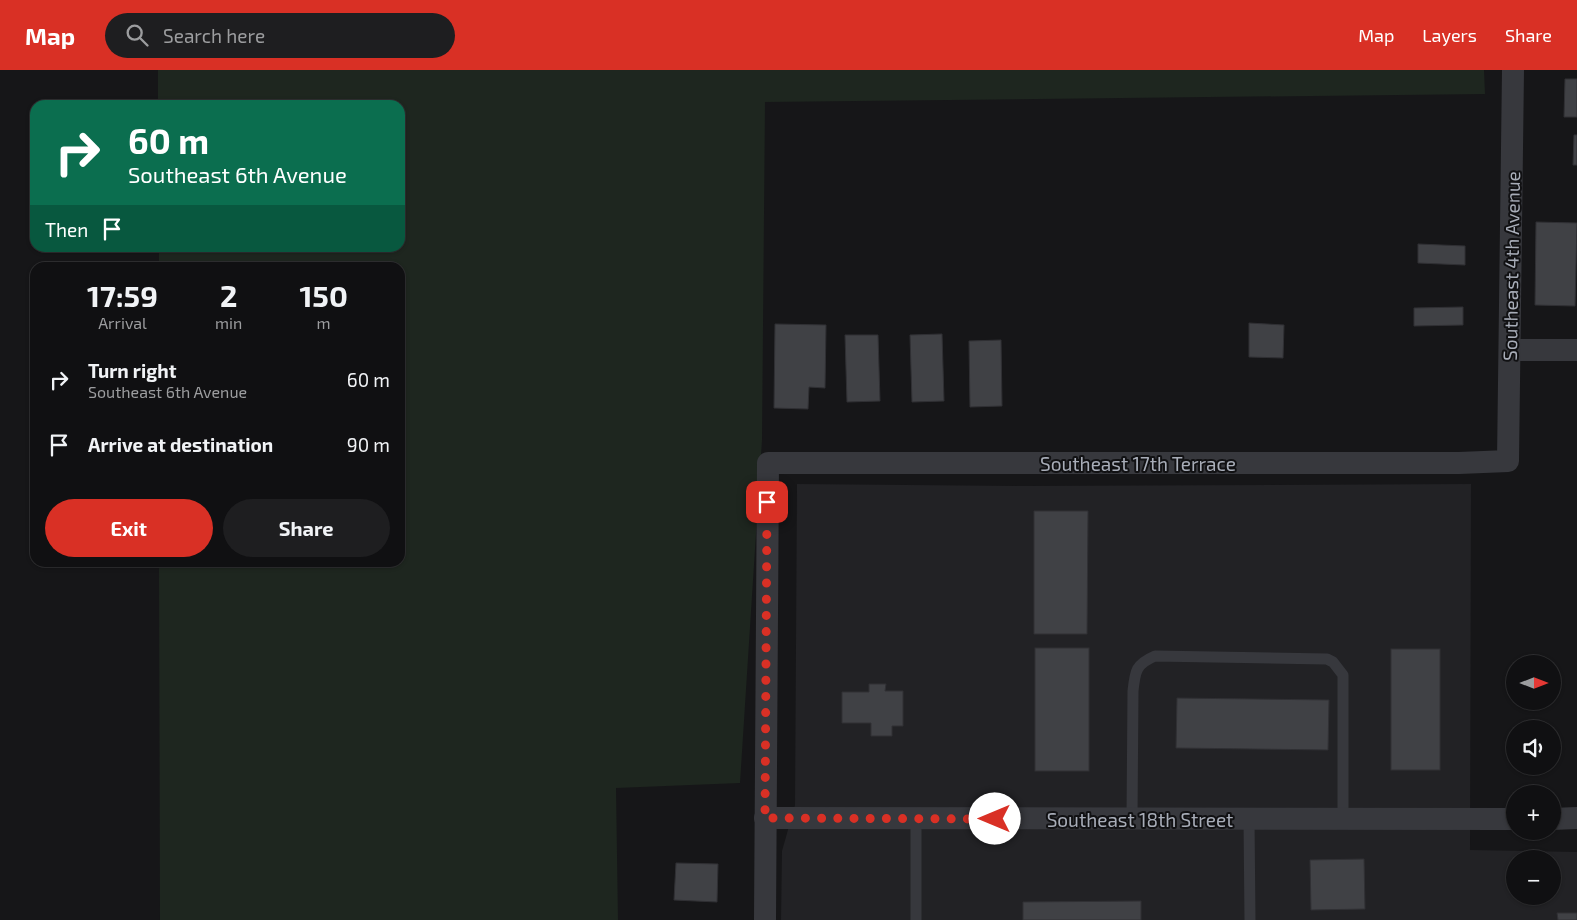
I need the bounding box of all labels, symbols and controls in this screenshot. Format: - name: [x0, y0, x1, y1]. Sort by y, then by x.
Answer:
- search box: [105, 13, 455, 58]
- text: Map: [25, 21, 75, 50]
- icon: search: [123, 21, 151, 49]
- text: Search here: [163, 24, 265, 47]
- text: Map: [1358, 24, 1394, 46]
- text: Layers: [1422, 24, 1477, 46]
- text: Share: [1505, 24, 1552, 46]
- text: 60 m: [128, 119, 209, 161]
- icon: right: [45, 120, 110, 185]
- text: Southeast 6th Avenue: [128, 161, 347, 187]
- street label: Southeast 4th Avenue: [1498, 171, 1524, 361]
- icon: arrive: [98, 215, 126, 243]
- text: Then: [45, 218, 88, 241]
- text: 17:59: [87, 277, 158, 313]
- text: 2: [220, 277, 237, 313]
- text: 150: [299, 277, 348, 313]
- text: Arrival: [98, 313, 147, 332]
- text: min: [215, 313, 242, 332]
- text: m: [317, 313, 331, 332]
- text: Turn right: [88, 359, 176, 382]
- icon: right: [45, 366, 73, 394]
- text: 60 m: [347, 368, 390, 391]
- text: Southeast 6th Avenue: [88, 382, 247, 401]
- icon: arrive: [45, 431, 73, 459]
- text: Arrive at destination: [88, 433, 273, 456]
- text: 90 m: [347, 433, 390, 456]
- street label: Southeast 17th Terrace: [1040, 452, 1236, 475]
- pin: [746, 481, 788, 523]
- icon: arrive: [753, 488, 781, 516]
- button: Exit: [45, 499, 213, 557]
- button: Share: [223, 499, 390, 557]
- north arrow: [1506, 655, 1561, 710]
- map controls: [1506, 655, 1561, 905]
- button: sound: [1506, 720, 1561, 775]
- button: +: [1506, 785, 1561, 840]
- position arrow: [968, 792, 1020, 844]
- street label: Southeast 18th Street: [1047, 808, 1233, 831]
- button: −: [1506, 850, 1561, 905]

